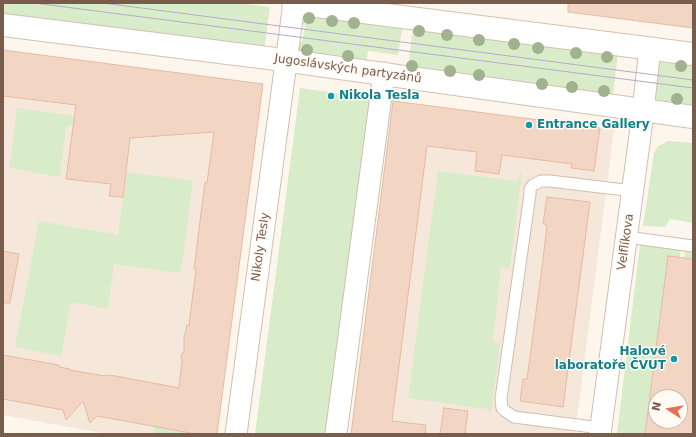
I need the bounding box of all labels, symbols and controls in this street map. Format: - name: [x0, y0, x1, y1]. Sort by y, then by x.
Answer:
- street label: Jugoslávských partyzánů: [273, 52, 423, 86]
- place label: Nikola Tesla: [339, 89, 420, 103]
- marker: Nikola Tesla: [326, 91, 336, 101]
- place label: Entrance Gallery: [537, 118, 650, 132]
- marker: Entrance Gallery: [524, 120, 534, 130]
- street label: Nikoly Tesly: [249, 211, 273, 283]
- street label: Velflíkova: [615, 213, 637, 271]
- place label: Halové laboratoře ČVUT: [555, 345, 666, 373]
- marker: Halové laboratoře ČVUT: [669, 354, 679, 364]
- north arrow: [648, 389, 688, 429]
- text: N: [649, 401, 664, 412]

